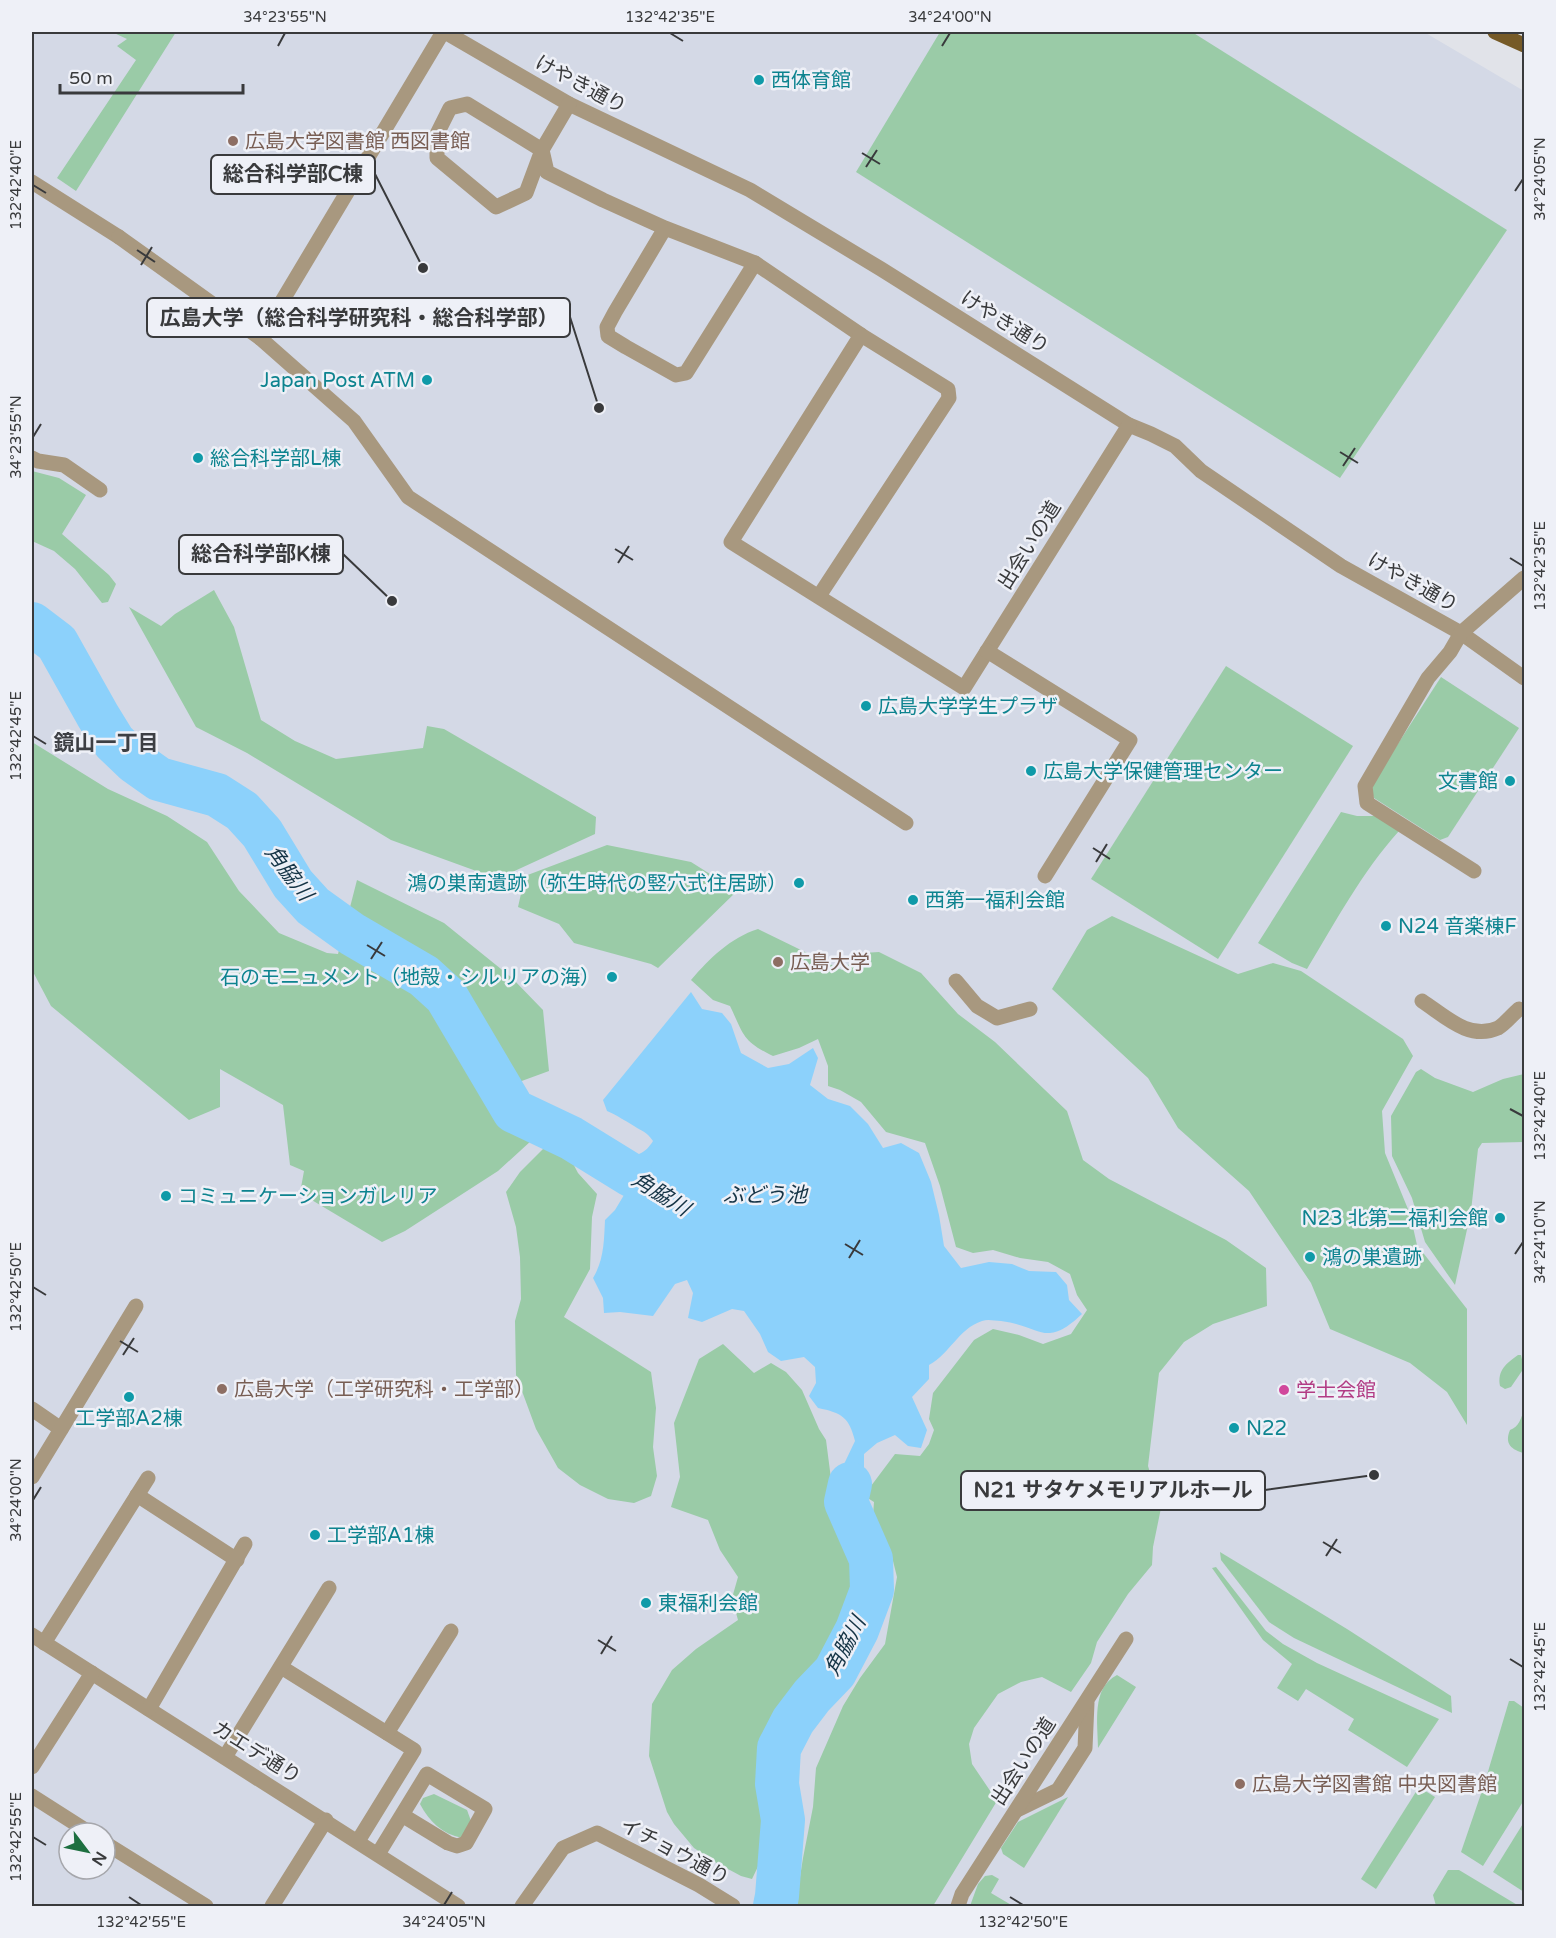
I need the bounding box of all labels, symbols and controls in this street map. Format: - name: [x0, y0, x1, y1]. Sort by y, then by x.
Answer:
- text: 34°23'55"N: [243, 8, 327, 26]
- text: 132°42'35"E: [625, 8, 715, 26]
- text: 34°24'00"N: [908, 8, 992, 26]
- street label: けやき通り: [531, 51, 630, 119]
- scale bar: [60, 57, 243, 95]
- text: 50 m: [69, 67, 113, 89]
- place label: 西体育館: [771, 69, 851, 93]
- marker: 西体育館: [752, 73, 766, 87]
- place label: 広島大学図書館 西図書館: [245, 130, 470, 154]
- marker: 広島大学図書館 西図書館: [226, 134, 240, 148]
- text: 34°24'05"N: [1531, 137, 1549, 221]
- text: 132°42'40"E: [7, 140, 25, 230]
- callout: 総合科学部C棟: [211, 155, 375, 194]
- text: 総合科学部C棟: [223, 162, 363, 187]
- street label: けやき通り: [956, 286, 1053, 360]
- callout: 広島大学（総合科学研究科・総合科学部）: [147, 298, 570, 337]
- text: 広島大学（総合科学研究科・総合科学部）: [160, 306, 559, 331]
- place label: Japan Post ATM: [260, 369, 415, 393]
- marker: Japan Post ATM: [420, 373, 434, 387]
- text: 34°23'55"N: [7, 395, 25, 479]
- place label: 総合科学部L棟: [210, 447, 342, 471]
- marker: 総合科学部L棟: [191, 451, 205, 465]
- street label: 出会いの道: [993, 497, 1067, 594]
- text: 132°42'35"E: [1531, 521, 1549, 611]
- callout: 総合科学部K棟: [179, 535, 343, 574]
- text: 総合科学部K棟: [191, 542, 331, 567]
- street label: けやき通り: [1363, 548, 1462, 618]
- text: 132°42'45"E: [7, 691, 25, 781]
- place label: 広島大学学生プラザ: [878, 695, 1058, 719]
- marker: 広島大学学生プラザ: [859, 699, 873, 713]
- district label: 鏡山一丁目: [54, 731, 159, 756]
- place label: 広島大学保健管理センター: [1043, 760, 1283, 784]
- marker: 広島大学保健管理センター: [1024, 764, 1038, 778]
- place label: 文書館: [1438, 770, 1498, 794]
- marker: 文書館: [1503, 774, 1517, 788]
- water label: 角脇川: [260, 841, 319, 908]
- place label: 鴻の巣南遺跡（弥生時代の竪穴式住居跡）: [407, 872, 787, 896]
- marker: 鴻の巣南遺跡（弥生時代の竪穴式住居跡）: [792, 876, 806, 890]
- place label: 西第一福利会館: [925, 889, 1065, 913]
- marker: 西第一福利会館: [906, 893, 920, 907]
- place label: N24 音楽棟F: [1398, 915, 1517, 939]
- marker: N24 音楽棟F: [1379, 919, 1393, 933]
- place label: 広島大学: [790, 951, 870, 975]
- marker: 広島大学: [771, 955, 785, 969]
- place label: 石のモニュメント（地殻・シルリアの海）: [220, 966, 600, 990]
- marker: 石のモニュメント（地殻・シルリアの海）: [605, 970, 619, 984]
- text: 132°42'40"E: [1531, 1071, 1549, 1161]
- water label: 角脇川: [627, 1167, 696, 1223]
- water label: ぶどう池: [723, 1183, 809, 1208]
- place label: コミュニケーションガレリア: [178, 1185, 438, 1209]
- marker: コミュニケーションガレリア: [159, 1189, 173, 1203]
- text: 34°24'10"N: [1531, 1200, 1549, 1284]
- place label: N23 北第二福利会館: [1302, 1207, 1488, 1231]
- marker: N23 北第二福利会館: [1493, 1211, 1507, 1225]
- text: 132°42'50"E: [7, 1242, 25, 1332]
- place label: 鴻の巣遺跡: [1322, 1246, 1422, 1270]
- marker: 鴻の巣遺跡: [1303, 1250, 1317, 1264]
- place label: 広島大学（工学研究科・工学部）: [234, 1378, 534, 1402]
- place label: 学士会館: [1296, 1379, 1376, 1403]
- marker: 広島大学（工学研究科・工学部）: [215, 1382, 229, 1396]
- marker: 学士会館: [1277, 1383, 1291, 1397]
- marker: 工学部A2棟: [122, 1390, 136, 1404]
- place label: 工学部A2棟: [75, 1407, 183, 1431]
- place label: N22: [1246, 1417, 1287, 1441]
- marker: N22: [1227, 1421, 1241, 1435]
- text: 34°24'00"N: [7, 1458, 25, 1542]
- callout: N21 サタケメモリアルホール: [961, 1471, 1265, 1510]
- text: N21 サタケメモリアルホール: [974, 1478, 1252, 1503]
- place label: 工学部A1棟: [327, 1524, 434, 1548]
- marker: 工学部A1棟: [308, 1528, 322, 1542]
- place label: 東福利会館: [658, 1592, 758, 1616]
- marker: 東福利会館: [639, 1596, 653, 1610]
- water label: 角脇川: [820, 1611, 872, 1680]
- text: 132°42'45"E: [1531, 1622, 1549, 1712]
- street label: 出会いの道: [987, 1713, 1061, 1810]
- street label: カエデ通り: [208, 1716, 305, 1790]
- place label: 広島大学図書館 中央図書館: [1252, 1773, 1497, 1797]
- marker: 広島大学図書館 中央図書館: [1233, 1777, 1247, 1791]
- text: 132°42'55"E: [7, 1792, 25, 1882]
- street label: イチョウ通り: [616, 1813, 733, 1891]
- north arrow: [57, 1821, 117, 1881]
- text: N: [87, 1848, 111, 1869]
- text: 132°42'55"E: [96, 1913, 186, 1931]
- text: 34°24'05"N: [402, 1913, 486, 1931]
- text: 132°42'50"E: [978, 1913, 1068, 1931]

